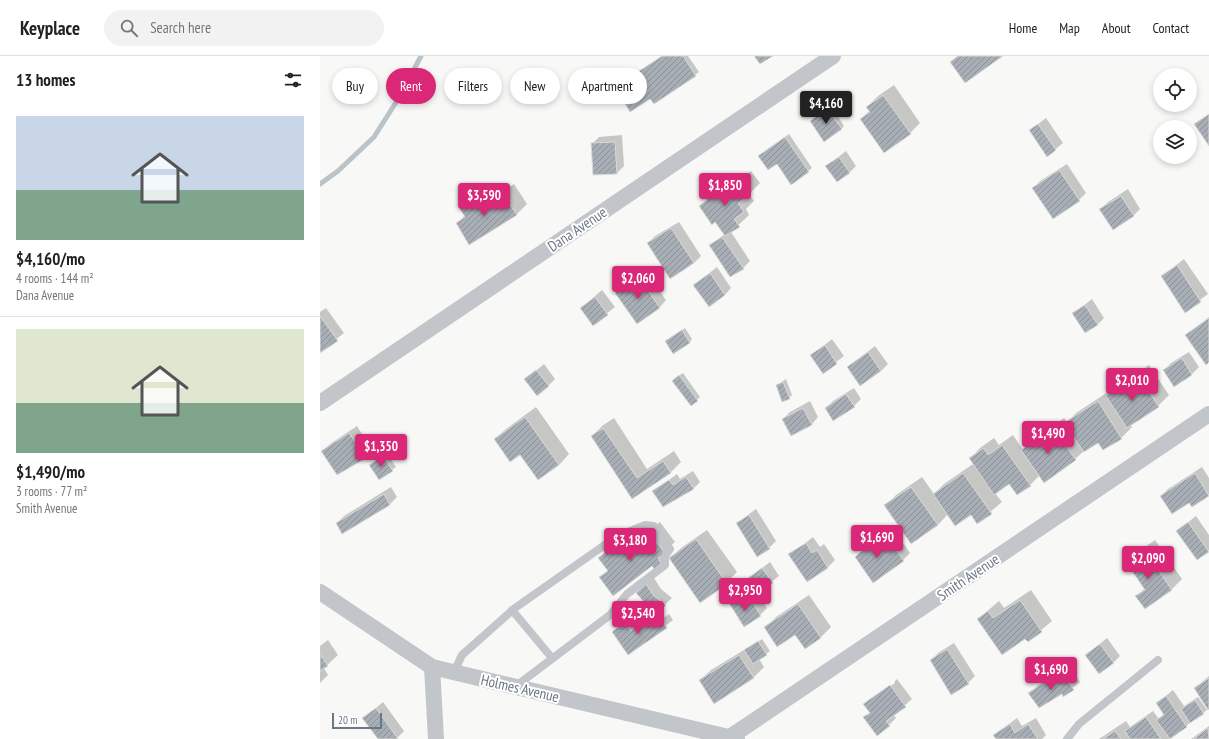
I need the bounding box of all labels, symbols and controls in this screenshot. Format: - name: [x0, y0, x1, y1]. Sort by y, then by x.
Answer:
- search box: [104, 10, 384, 46]
- text: Keyplace: [20, 16, 80, 40]
- icon: search: [118, 17, 140, 39]
- text: Search here: [150, 18, 211, 37]
- text: Home: [1009, 19, 1037, 37]
- text: Map: [1059, 19, 1080, 37]
- text: About: [1102, 19, 1131, 37]
- text: Contact: [1153, 19, 1189, 37]
- chip: Buy: [332, 68, 378, 104]
- chip: Rent: [386, 68, 436, 104]
- chip: Filters: [444, 68, 502, 104]
- chip: New: [510, 68, 560, 104]
- chip: Apartment: [568, 68, 647, 104]
- map controls: [1153, 68, 1197, 164]
- button: locate: [1153, 68, 1197, 112]
- text: 13 homes: [16, 69, 75, 91]
- icon: filters: [282, 69, 304, 91]
- pin: $4,160: [793, 91, 859, 125]
- text: $4,160: [809, 95, 843, 112]
- button: layers: [1153, 120, 1197, 164]
- icon: home: [124, 142, 196, 214]
- pin: $1,850: [692, 173, 758, 207]
- text: $1,850: [708, 177, 742, 194]
- pin: $3,590: [451, 183, 517, 217]
- text: $3,590: [467, 187, 501, 204]
- street label: Dana Avenue: [544, 202, 610, 256]
- text: $4,160/mo: [16, 248, 85, 270]
- pin: $2,060: [605, 266, 671, 300]
- text: 4 rooms · 144 m²: [16, 270, 94, 287]
- text: $2,060: [621, 270, 655, 287]
- text: Dana Avenue: [16, 287, 74, 304]
- icon: home: [124, 355, 196, 427]
- pin: $2,010: [1099, 368, 1165, 402]
- text: $2,010: [1115, 372, 1149, 389]
- pin: $1,490: [1015, 421, 1081, 455]
- text: $1,490: [1031, 425, 1065, 442]
- pin: $1,350: [348, 434, 414, 468]
- text: $1,350: [364, 438, 398, 455]
- text: $1,490/mo: [16, 461, 85, 483]
- text: 3 rooms · 77 m²: [16, 483, 87, 500]
- text: Smith Avenue: [16, 500, 77, 517]
- pin: $1,690: [844, 525, 910, 559]
- pin: $3,180: [597, 528, 663, 562]
- text: $1,690: [860, 529, 894, 546]
- text: $3,180: [613, 532, 647, 549]
- pin: $2,090: [1115, 546, 1181, 580]
- street label: Smith Avenue: [933, 549, 1003, 605]
- text: $2,090: [1131, 550, 1165, 567]
- pin: $2,950: [712, 578, 778, 612]
- text: $2,950: [728, 582, 762, 599]
- pin: $2,540: [605, 601, 671, 635]
- text: $2,540: [621, 605, 655, 622]
- pin: $1,690: [1018, 657, 1084, 691]
- text: $1,690: [1034, 661, 1068, 678]
- street label: Holmes Avenue: [479, 670, 561, 706]
- scale bar: [332, 711, 382, 730]
- text: 20 m: [338, 713, 357, 727]

